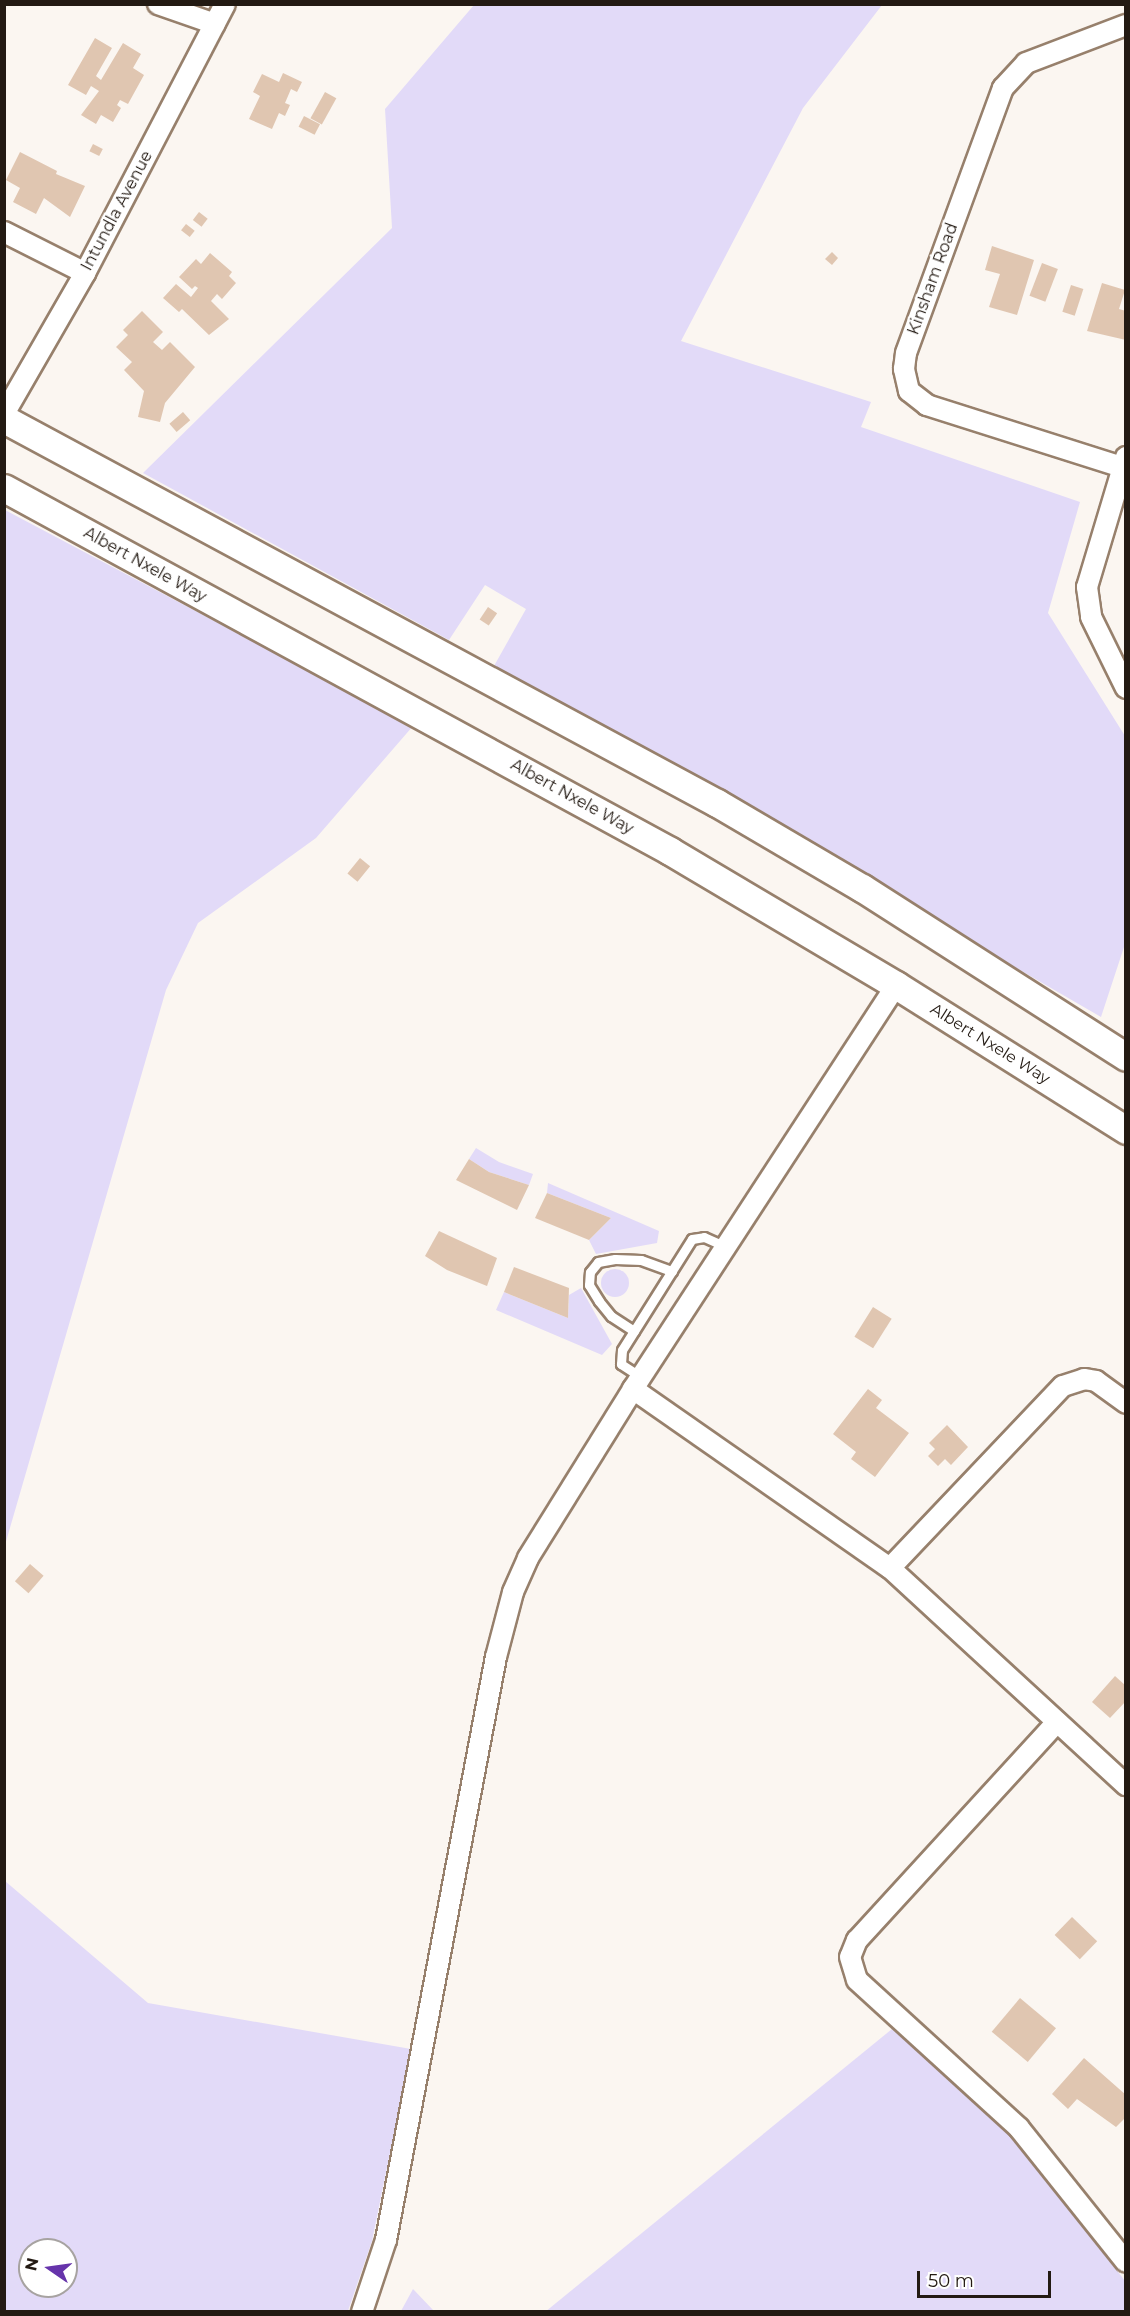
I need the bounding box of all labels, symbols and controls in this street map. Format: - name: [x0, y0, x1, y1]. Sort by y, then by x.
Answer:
- street label: Intundla Avenue: [77, 148, 157, 274]
- street label: Kinsham Road: [904, 220, 962, 338]
- street label: Albert Nxele Way: [80, 523, 210, 607]
- street label: Albert Nxele Way: [507, 755, 637, 839]
- street label: Albert Nxele Way: [927, 999, 1053, 1089]
- north arrow: [18, 2238, 78, 2298]
- text: N: [21, 2256, 43, 2273]
- scale bar: [920, 2259, 1054, 2297]
- text: 50 m: [928, 2270, 974, 2292]

